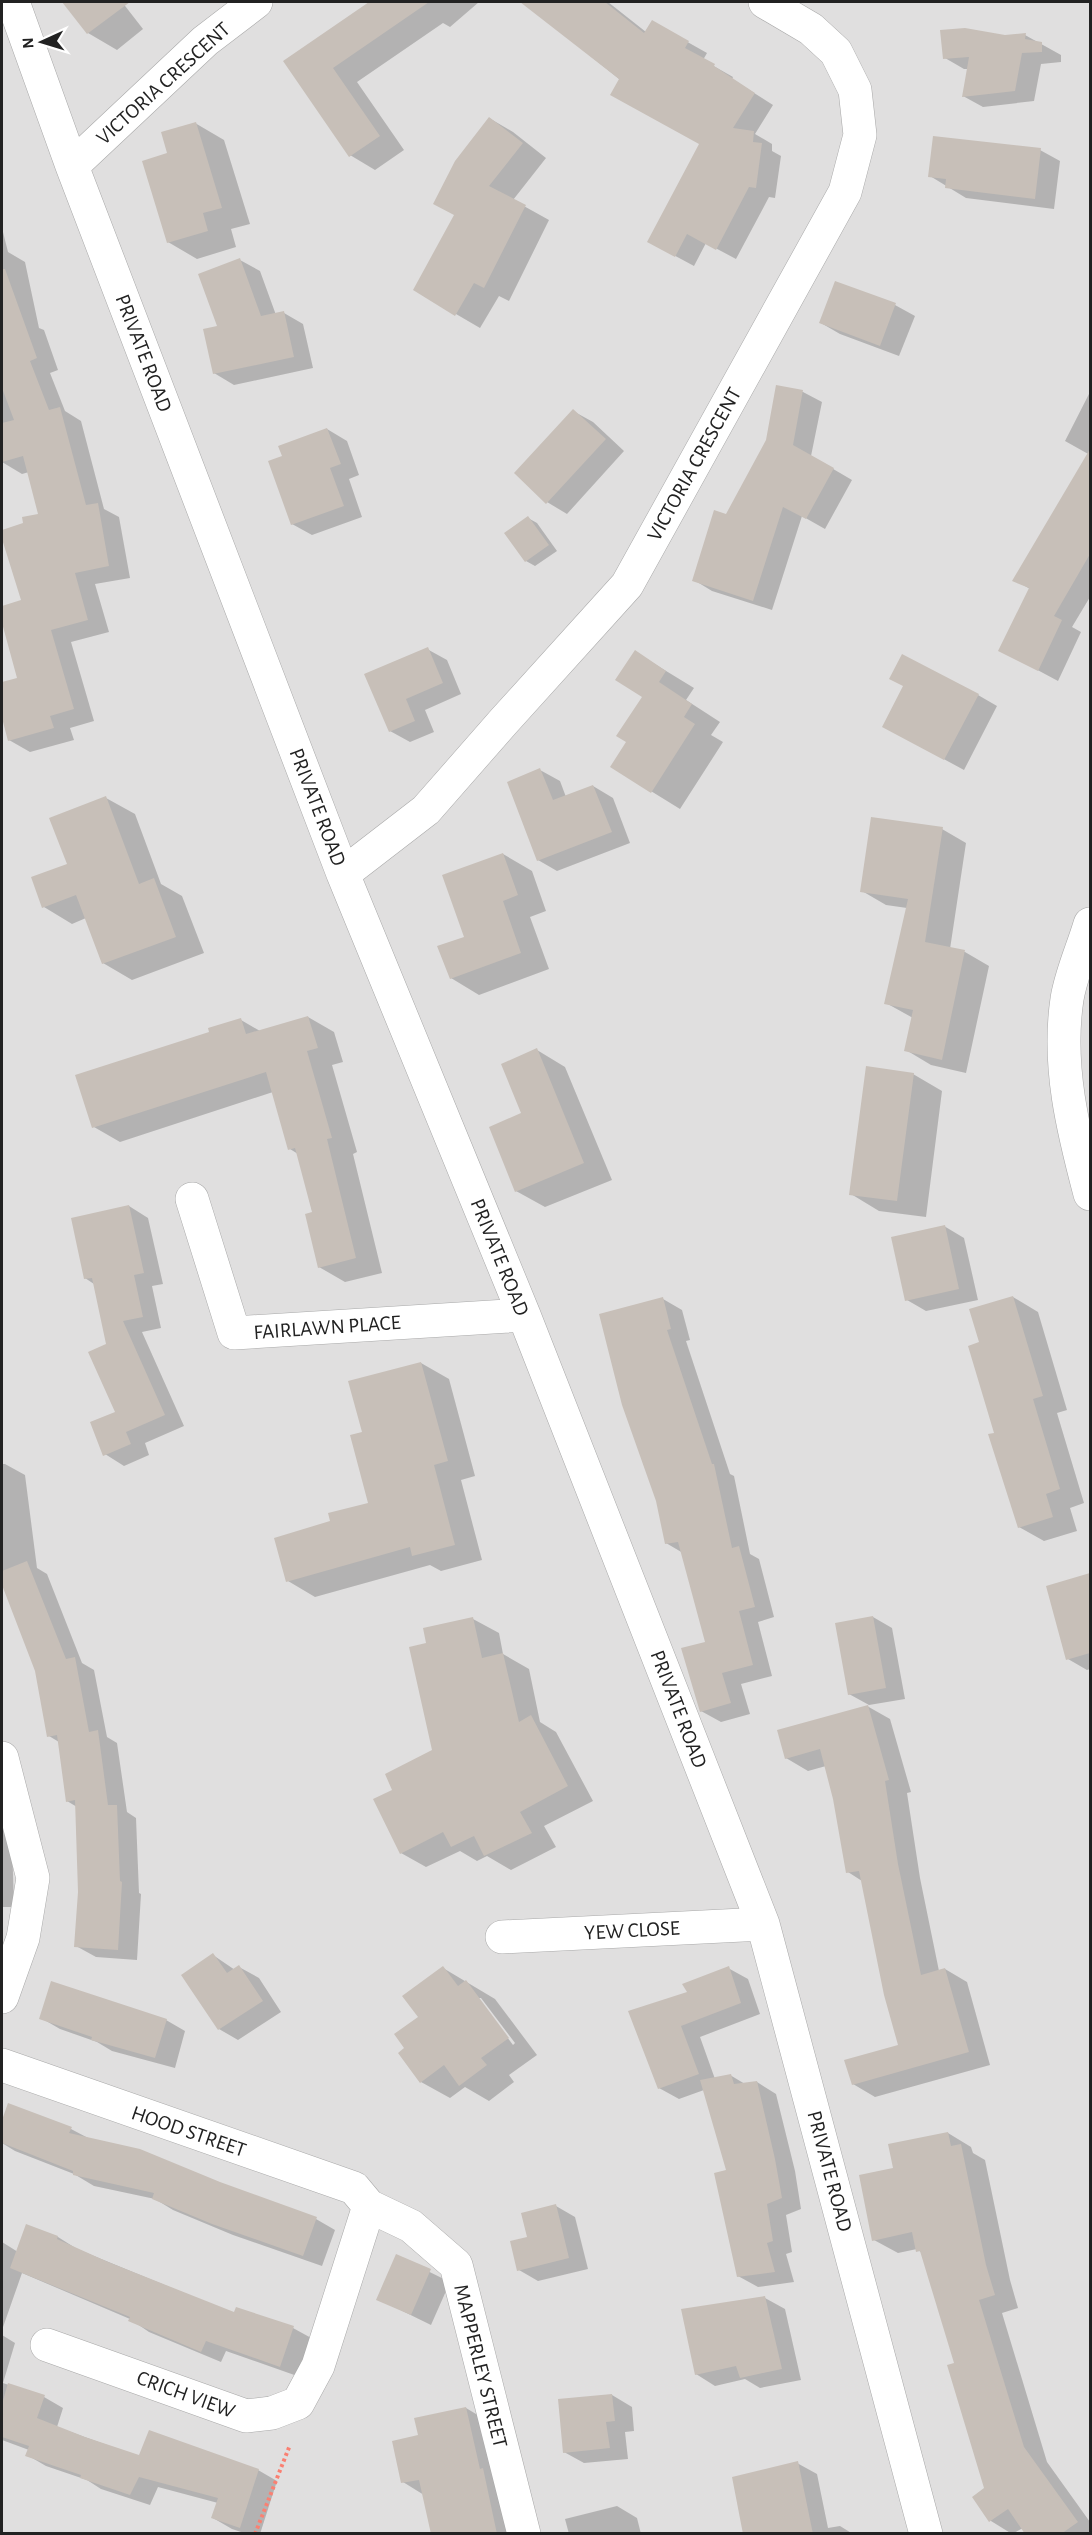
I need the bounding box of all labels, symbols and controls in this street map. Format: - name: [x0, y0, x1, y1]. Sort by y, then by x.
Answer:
- north arrow: [12, 12, 72, 72]
- street label: VICTORIA CRESCENT: [93, 18, 234, 149]
- text: N: [20, 37, 36, 49]
- street label: PRIVATE ROAD: [111, 291, 176, 415]
- street label: VICTORIA CRESCENT: [644, 384, 745, 544]
- street label: PRIVATE ROAD: [285, 745, 350, 869]
- street label: PRIVATE ROAD: [467, 1196, 533, 1319]
- street label: FAIRLAWN PLACE: [253, 1312, 401, 1343]
- street label: PRIVATE ROAD: [646, 1647, 711, 1771]
- street label: YEW CLOSE: [584, 1918, 680, 1943]
- street label: HOOD STREET: [129, 2102, 249, 2161]
- street label: PRIVATE ROAD: [803, 2108, 856, 2234]
- street label: MAPPERLEY STREET: [450, 2282, 511, 2450]
- street label: CRICH VIEW: [134, 2367, 238, 2422]

